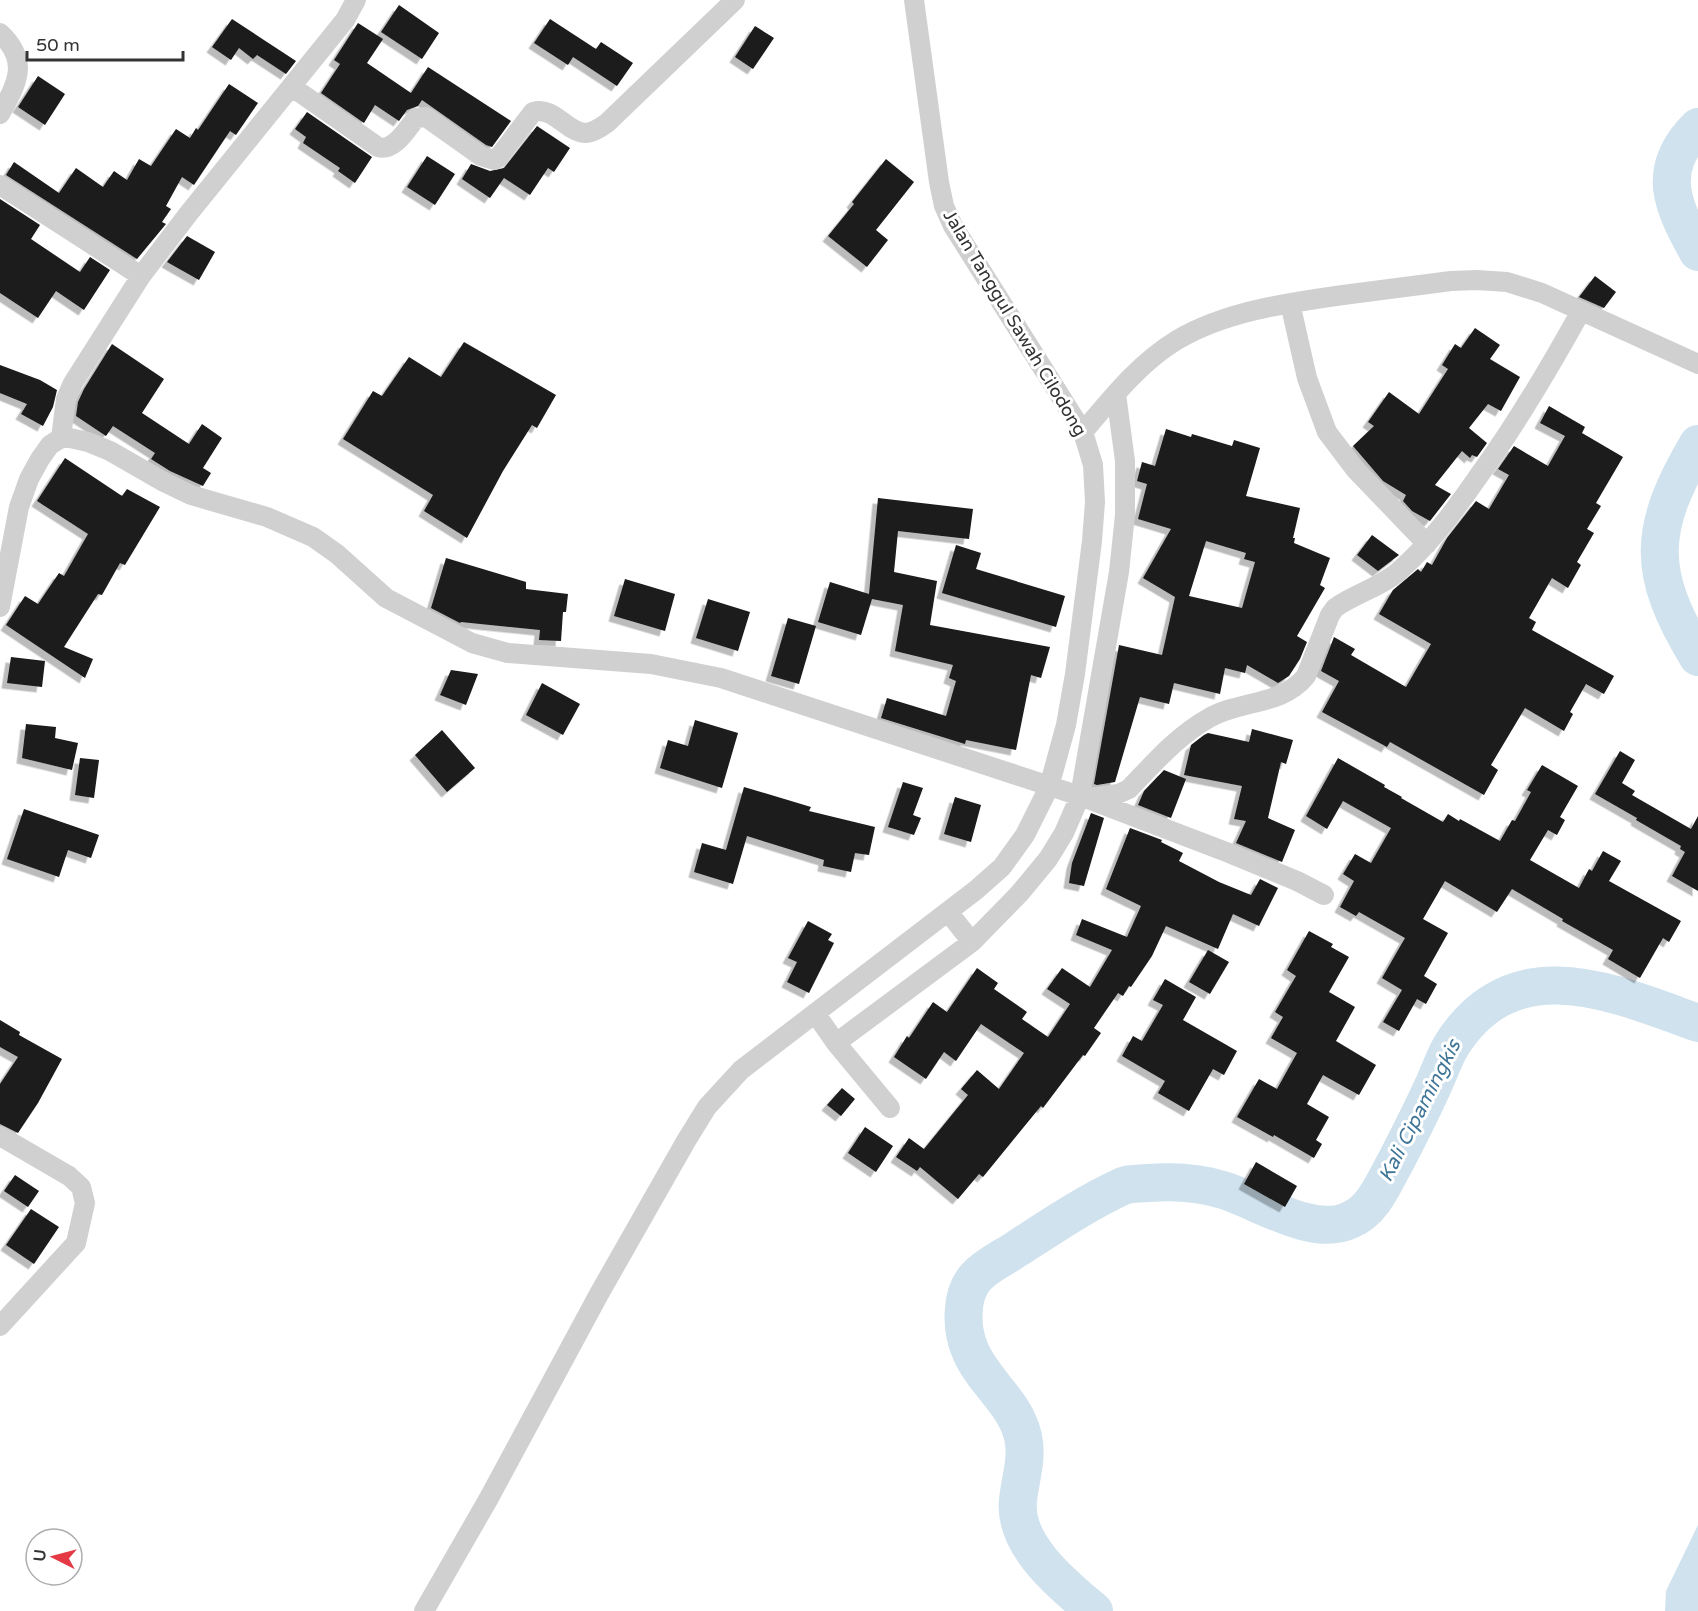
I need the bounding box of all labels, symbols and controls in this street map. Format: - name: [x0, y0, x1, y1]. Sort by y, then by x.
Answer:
- scale bar: [27, 24, 183, 62]
- text: 50 m: [36, 34, 80, 56]
- street label: Jalan Tanggul Sawah Cilodong: [939, 206, 1091, 440]
- water label: Kali Cipamingkis: [1374, 1035, 1467, 1186]
- north arrow: [24, 1527, 84, 1587]
- text: U: [29, 1548, 51, 1563]

